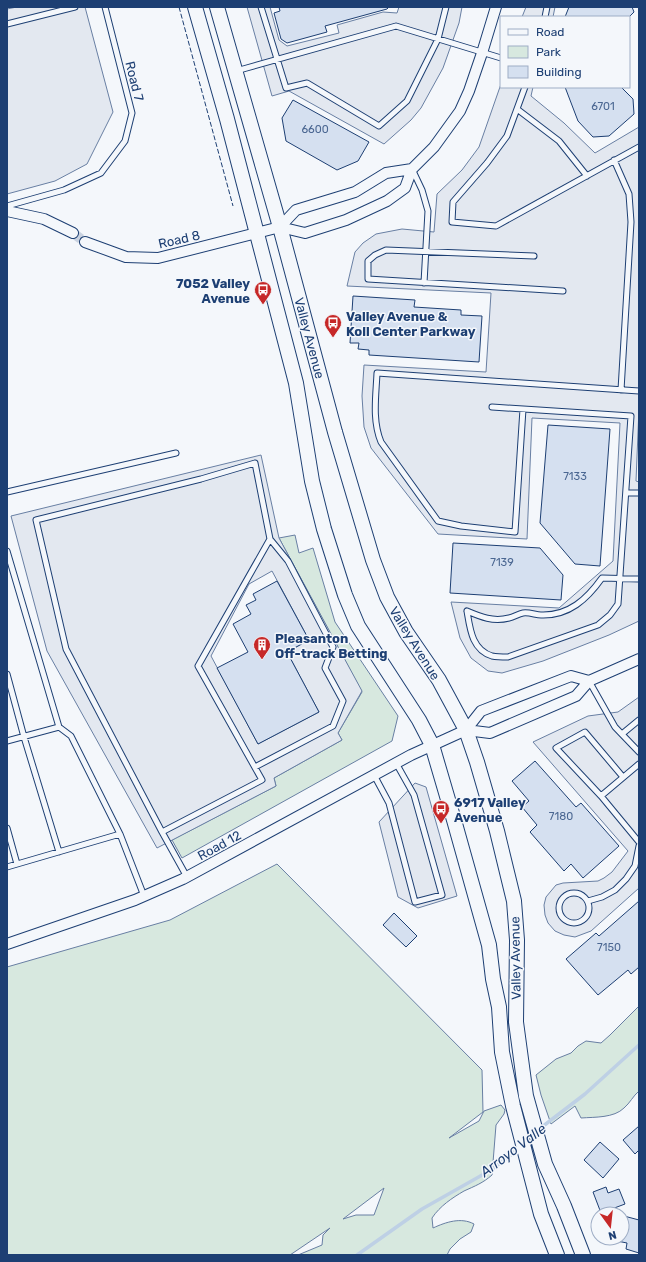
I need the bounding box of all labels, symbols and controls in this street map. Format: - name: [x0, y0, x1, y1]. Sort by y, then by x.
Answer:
- legend: [500, 16, 630, 88]
- text: Road: [536, 25, 564, 39]
- text: Park: [536, 45, 562, 59]
- street label: Road 7: [122, 60, 147, 103]
- text: Building: [536, 65, 582, 79]
- house number: 6701: [591, 100, 615, 113]
- house number: 6600: [301, 123, 329, 136]
- street label: Road 8: [157, 227, 201, 252]
- place label: 7052 Valley Avenue: [176, 276, 250, 306]
- bus stop icon: 7052 Valley Avenue: [253, 280, 273, 305]
- street label: Valley Avenue: [291, 296, 328, 380]
- place label: Valley Avenue & Koll Center Parkway: [346, 309, 476, 339]
- bus stop icon: Valley Avenue & Koll Center Parkway: [323, 313, 343, 338]
- house number: 7133: [563, 470, 587, 483]
- house number: 7139: [490, 556, 514, 569]
- street label: Valley Avenue: [386, 604, 443, 683]
- place label: Pleasanton Off-track Betting: [275, 631, 388, 661]
- building icon: Pleasanton Off-track Betting: [252, 635, 272, 660]
- place label: 6917 Valley Avenue: [454, 795, 526, 825]
- bus stop icon: 6917 Valley Avenue: [431, 799, 451, 824]
- house number: 7180: [549, 810, 573, 823]
- street label: Road 12: [195, 827, 244, 863]
- street label: Valley Avenue: [507, 916, 524, 1000]
- house number: 7150: [597, 941, 621, 954]
- water label: Arroyo Valle: [476, 1120, 550, 1181]
- north arrow: [590, 1206, 630, 1246]
- text: N: [607, 1228, 618, 1243]

